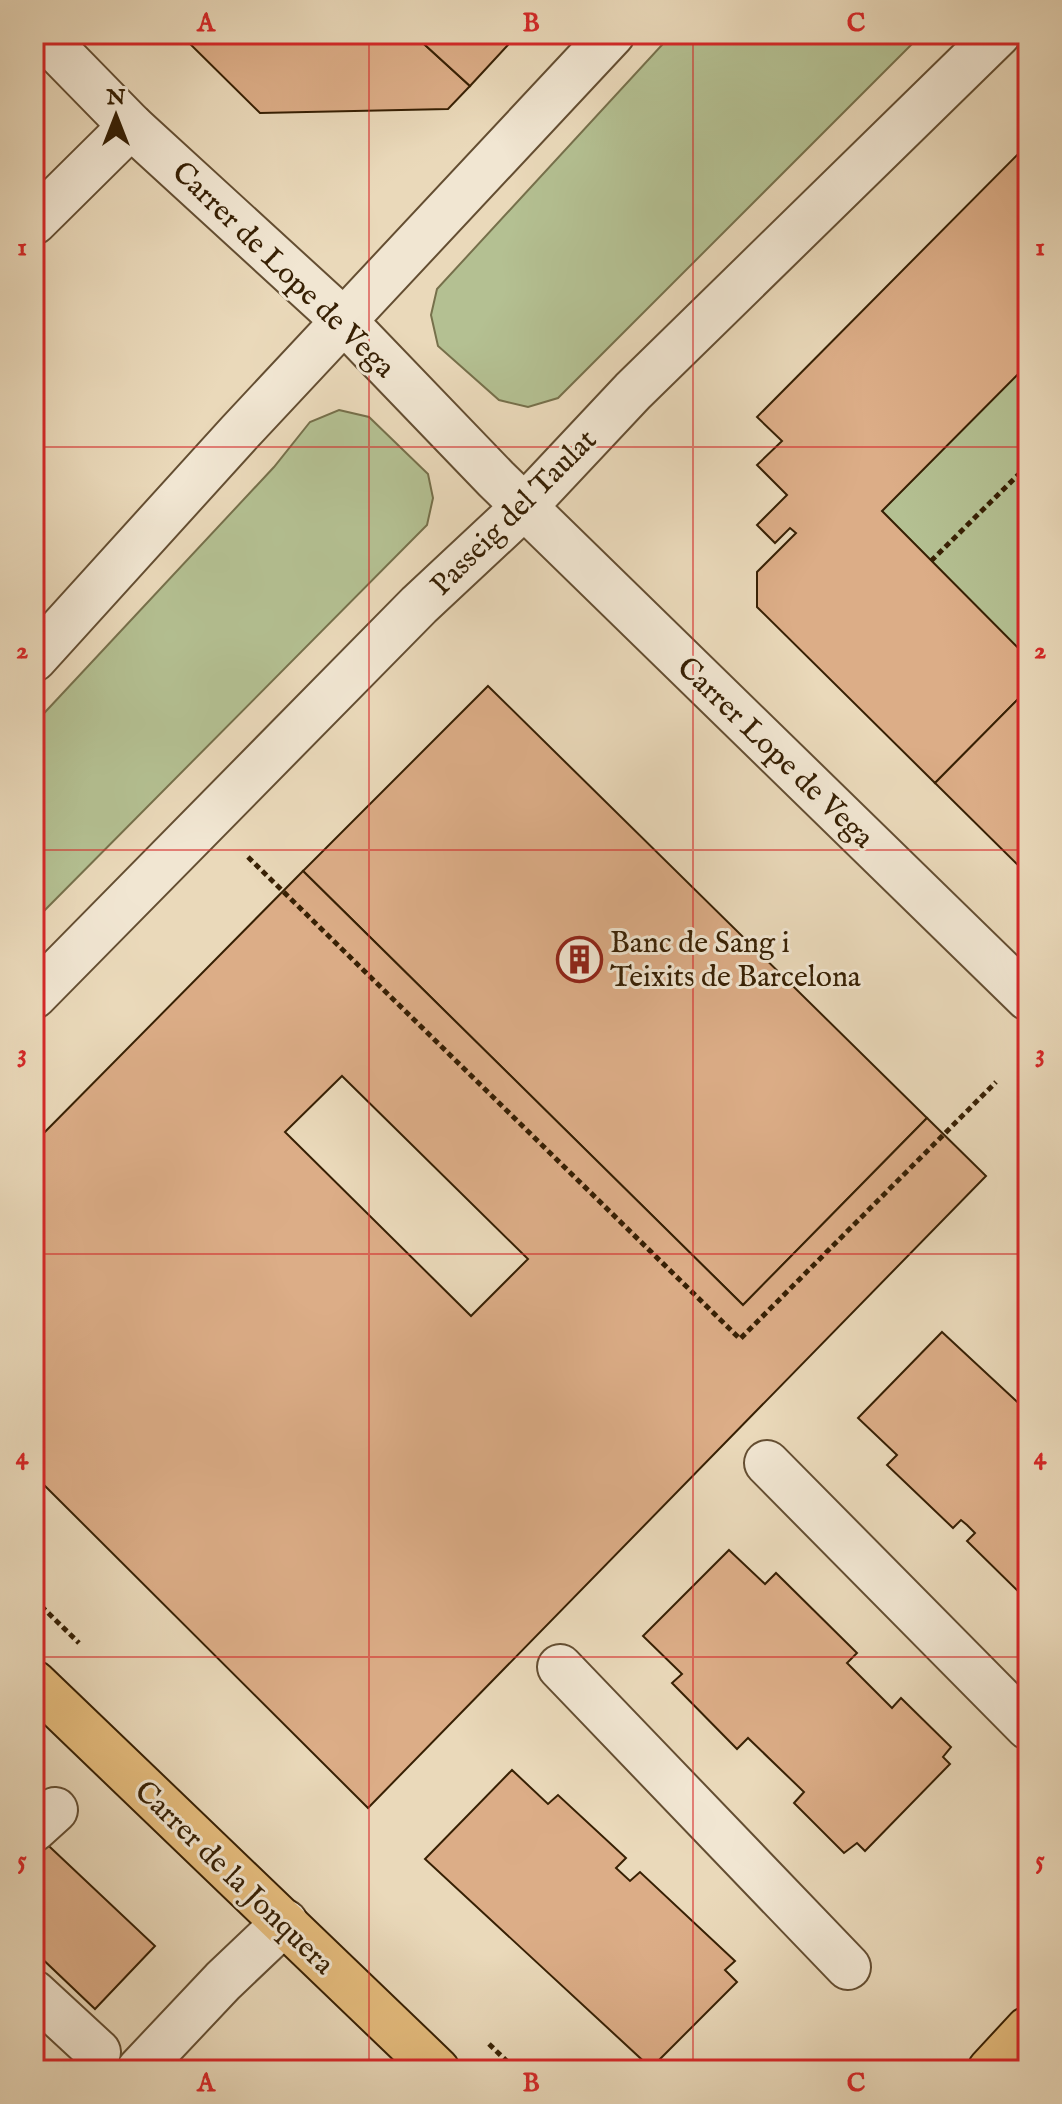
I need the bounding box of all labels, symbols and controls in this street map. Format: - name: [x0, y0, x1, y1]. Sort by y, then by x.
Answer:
- text: A: [196, 7, 216, 40]
- text: B: [522, 7, 540, 40]
- text: C: [847, 7, 866, 40]
- north arrow: [76, 76, 156, 156]
- text: N: [105, 84, 126, 112]
- street label: Carrer de Lope de Vega: [163, 154, 402, 387]
- text: 1: [17, 231, 27, 264]
- text: 1: [1035, 231, 1045, 264]
- street label: Passeig del Taulat: [423, 422, 606, 605]
- text: 2: [16, 634, 28, 667]
- text: 2: [1034, 634, 1046, 667]
- street label: Carrer Lope de Vega: [668, 650, 881, 857]
- place label: Banc de Sang i Teixits de Barcelona: [610, 925, 861, 997]
- building icon: Banc de Sang i Teixits de Barcelona: [555, 935, 603, 983]
- text: 3: [17, 1037, 27, 1070]
- text: 3: [1035, 1037, 1045, 1070]
- text: 4: [16, 1440, 30, 1473]
- text: 4: [1034, 1440, 1048, 1473]
- street label: Carrer de la Jonquera: [126, 1773, 342, 1984]
- text: 5: [17, 1844, 27, 1877]
- text: 5: [1035, 1844, 1045, 1877]
- text: A: [196, 2067, 216, 2100]
- text: B: [522, 2067, 540, 2100]
- text: C: [847, 2067, 866, 2100]

